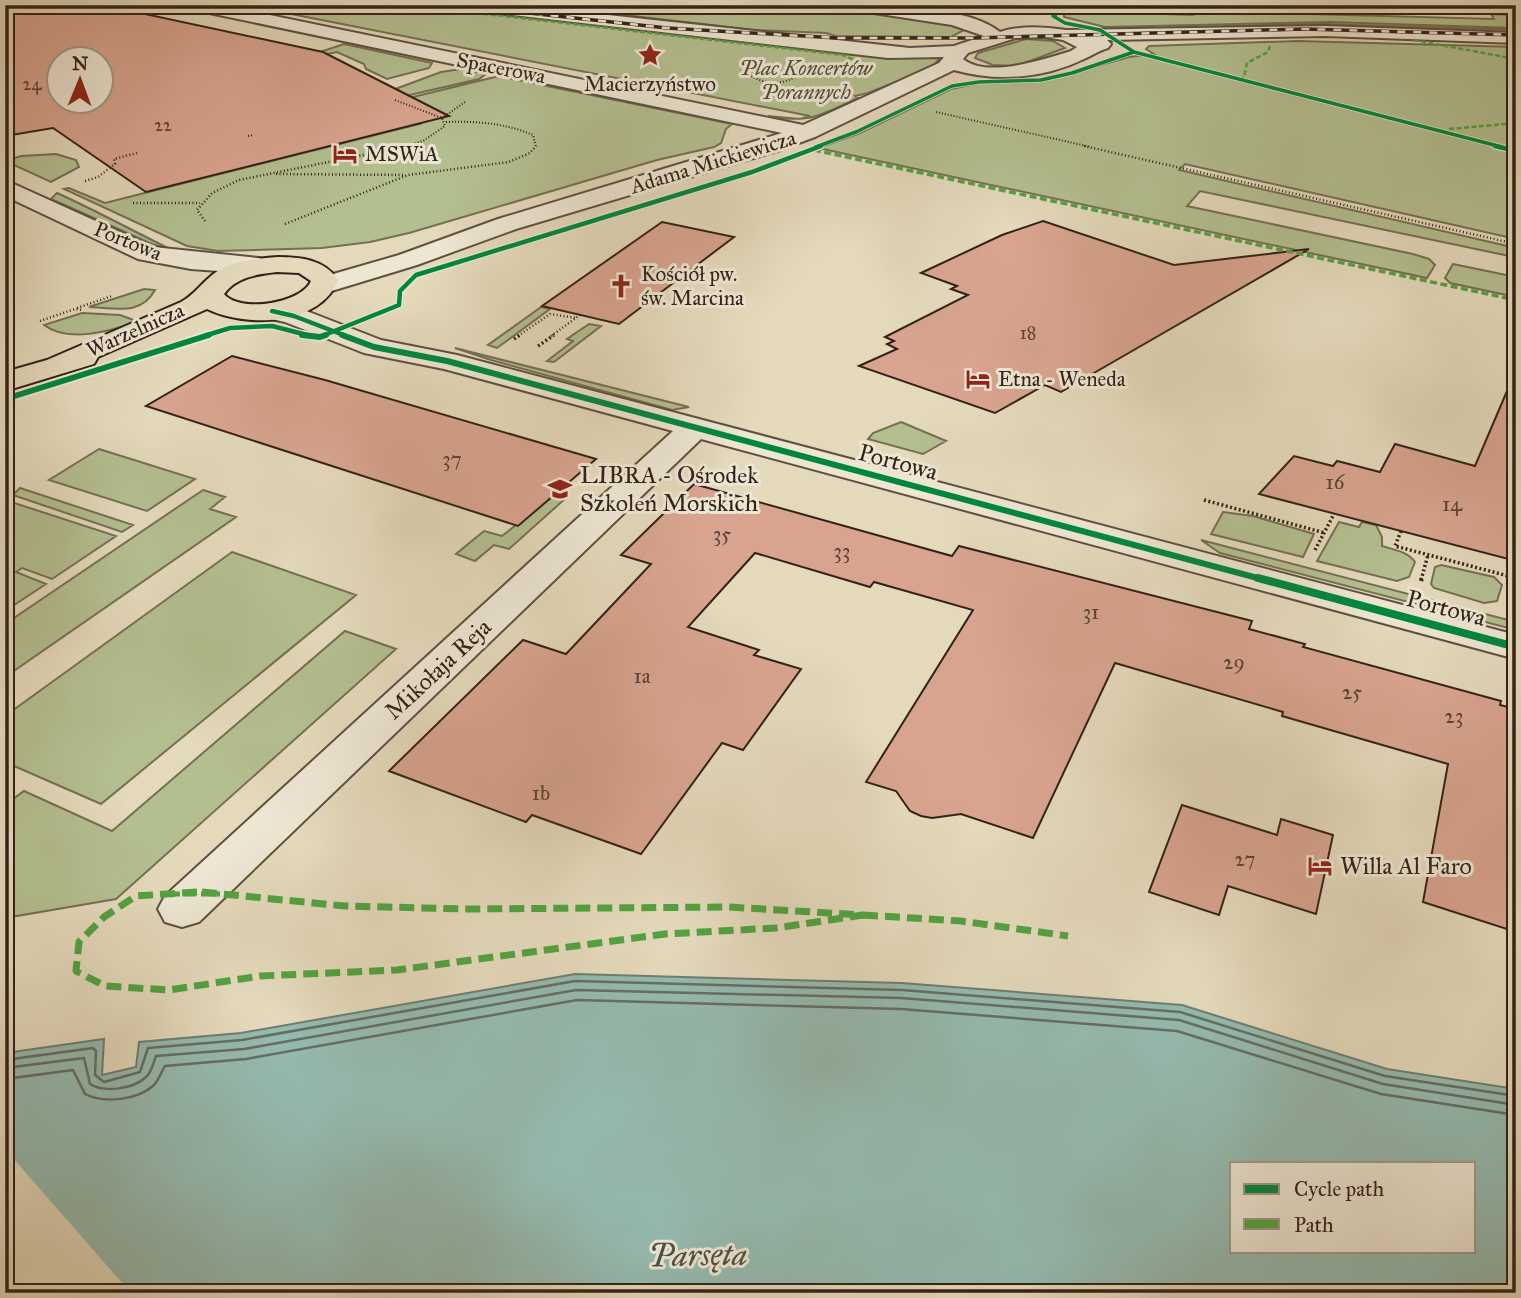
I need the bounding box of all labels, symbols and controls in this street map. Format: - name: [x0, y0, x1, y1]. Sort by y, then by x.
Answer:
- place icon: Macierzyństwo: [636, 41, 664, 69]
- north arrow: [46, 46, 116, 116]
- street label: Spacerowa: [454, 47, 548, 89]
- text: N: [72, 52, 89, 75]
- park label: Plac Koncertów Porannych: [740, 55, 874, 105]
- place label: Macierzyństwo: [584, 71, 716, 97]
- house number: 24: [23, 73, 42, 95]
- house number: 22: [154, 114, 172, 136]
- street label: Adama Mickiewicza: [626, 124, 799, 200]
- hotel icon: MSWiA: [331, 140, 359, 168]
- place label: MSWiA: [365, 141, 439, 167]
- street label: Portowa: [90, 216, 166, 266]
- place label: Kościół pw. św. Marcina: [641, 261, 744, 311]
- church icon: Kościół pw. św. Marcina: [607, 272, 635, 300]
- street label: Warzelnicza: [82, 297, 188, 363]
- house number: 18: [1020, 322, 1036, 344]
- hotel icon: Etna - Weneda: [964, 365, 992, 393]
- place label: Etna - Weneda: [998, 366, 1126, 392]
- street label: Portowa: [855, 437, 942, 487]
- house number: 37: [442, 446, 462, 472]
- place label: LIBRA - Ośrodek Szkoleń Morskich: [580, 460, 759, 518]
- house number: 16: [1325, 469, 1346, 495]
- school or university icon: LIBRA - Ośrodek Szkoleń Morskich: [546, 475, 574, 503]
- house number: 14: [1442, 491, 1463, 517]
- house number: 35: [713, 521, 731, 547]
- house number: 33: [834, 538, 850, 564]
- street label: Portowa: [1403, 583, 1490, 633]
- house number: 31: [1083, 599, 1099, 625]
- street label: Mikołaja Reja: [378, 611, 498, 726]
- house number: 29: [1223, 649, 1245, 675]
- house number: 1a: [633, 663, 651, 689]
- house number: 25: [1342, 679, 1362, 705]
- house number: 23: [1445, 703, 1463, 729]
- house number: 1b: [532, 780, 550, 806]
- house number: 27: [1235, 846, 1256, 872]
- place label: Willa Al Faro: [1340, 851, 1472, 881]
- hotel icon: Willa Al Faro: [1306, 852, 1334, 880]
- legend: [1230, 1162, 1476, 1252]
- text: Cycle path: [1294, 1176, 1385, 1202]
- text: Path: [1294, 1212, 1334, 1238]
- water label: Parsęta: [648, 1235, 748, 1275]

